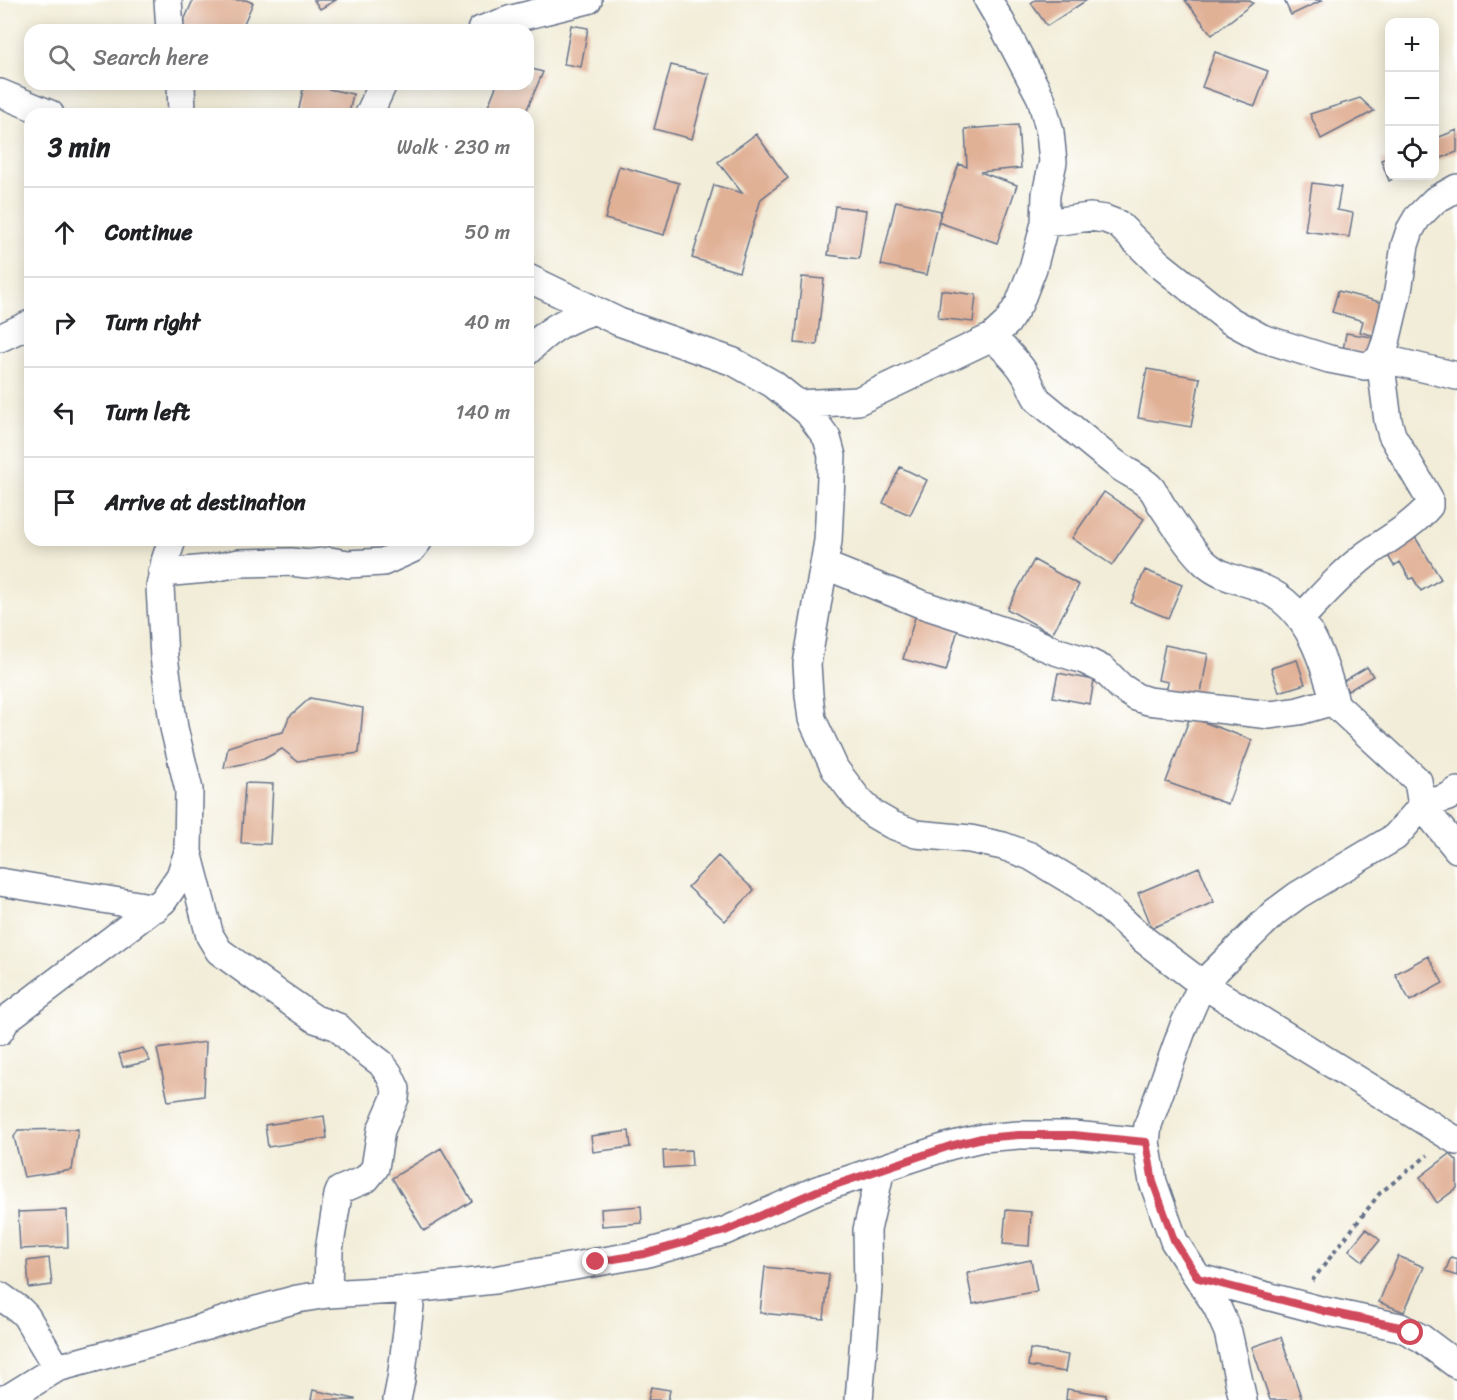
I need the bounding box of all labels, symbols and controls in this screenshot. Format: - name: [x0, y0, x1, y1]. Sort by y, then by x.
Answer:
- map controls: [1385, 18, 1439, 180]
- button: +: [1385, 18, 1439, 72]
- search box: [24, 24, 534, 90]
- text: Search here: [93, 38, 209, 77]
- icon: search: [45, 41, 78, 74]
- button: −: [1385, 72, 1439, 126]
- text: 3 min: [48, 124, 110, 170]
- button: locate: [1385, 126, 1439, 180]
- text: Walk · 230 m: [397, 130, 510, 165]
- text: Continue: [105, 213, 193, 252]
- text: 50 m: [465, 215, 510, 250]
- icon: ahead: [48, 216, 81, 249]
- text: Turn right: [105, 303, 200, 342]
- text: 40 m: [464, 305, 510, 340]
- icon: right: [48, 306, 81, 339]
- text: Turn left: [105, 393, 190, 432]
- text: 140 m: [456, 395, 510, 430]
- icon: left: [48, 396, 81, 429]
- text: Arrive at destination: [105, 483, 306, 522]
- icon: arrive: [48, 486, 81, 519]
- route end: [582, 1248, 608, 1274]
- route start: [1397, 1319, 1423, 1345]

